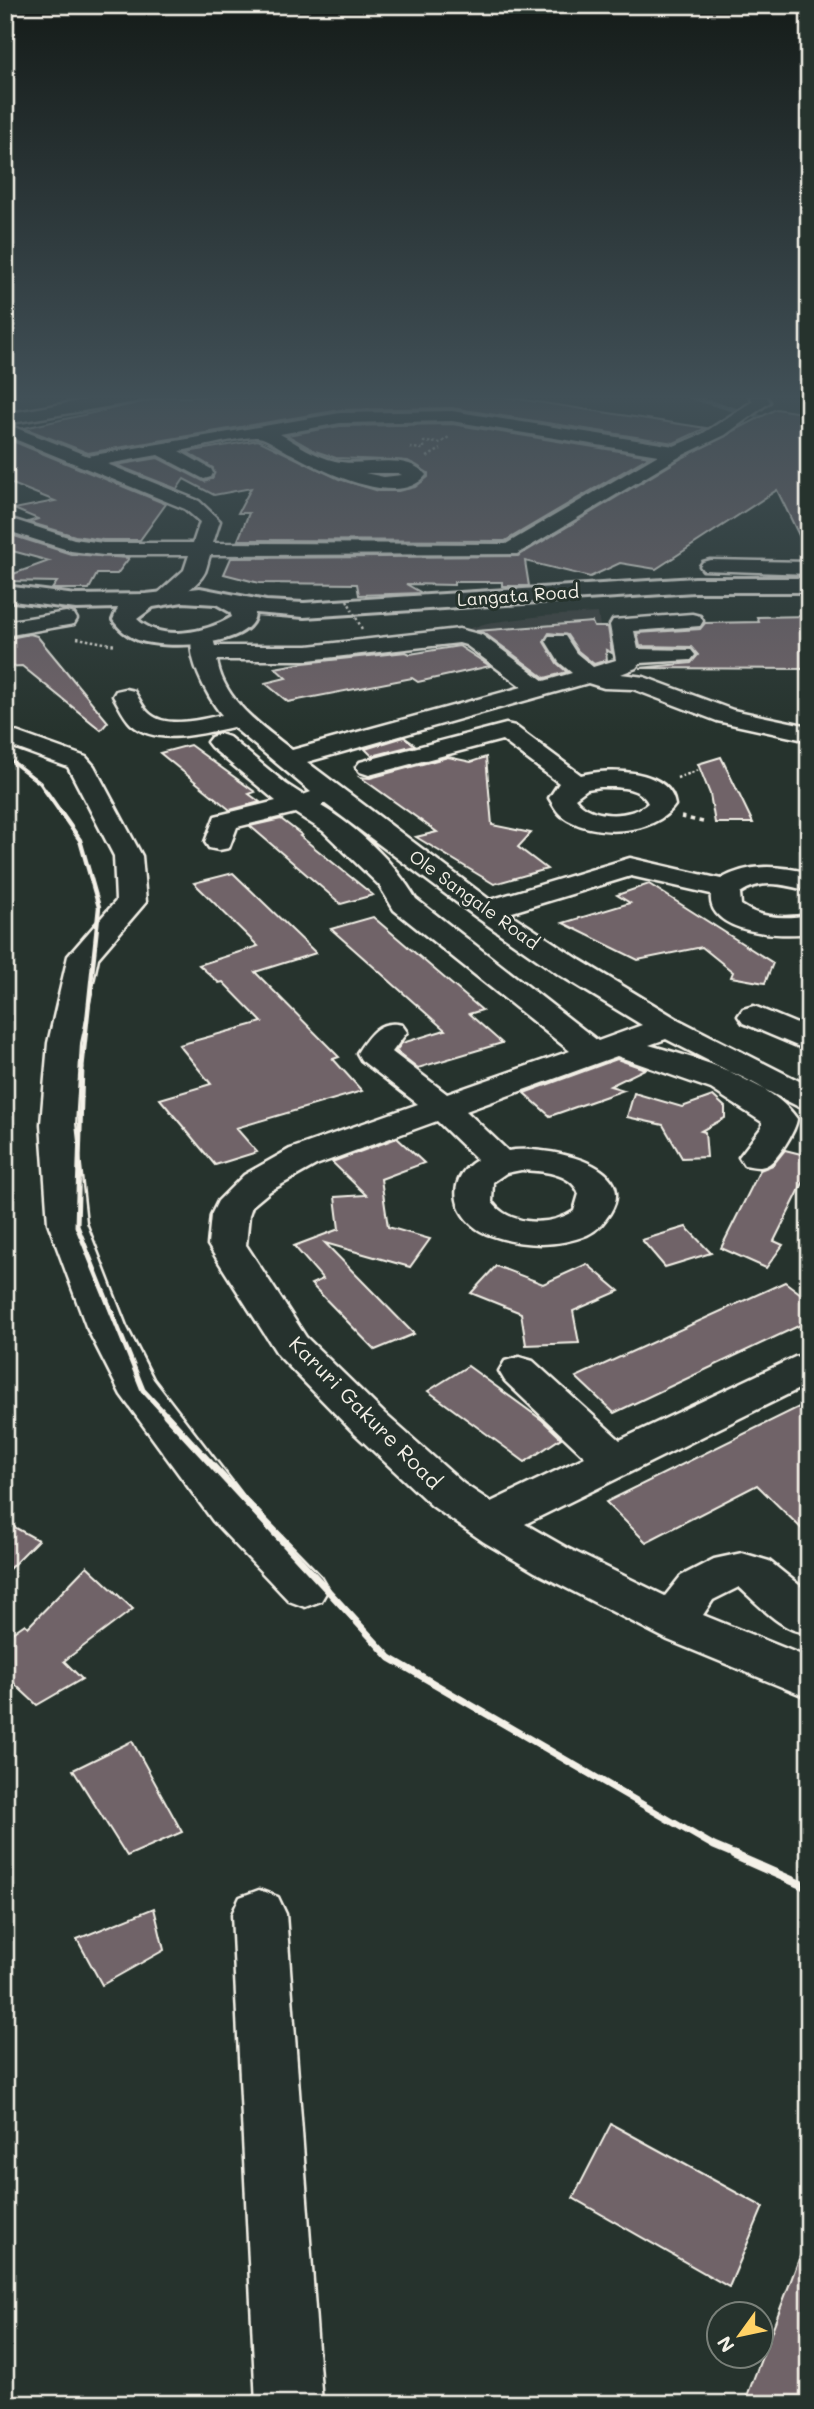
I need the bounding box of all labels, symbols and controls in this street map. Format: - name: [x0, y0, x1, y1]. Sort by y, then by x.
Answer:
- street label: Langata Road: [456, 579, 580, 611]
- street label: Ole Sangale Road: [405, 844, 544, 954]
- street label: Karuri Gakure Road: [284, 1330, 448, 1494]
- north arrow: [706, 2300, 776, 2370]
- text: N: [711, 2332, 740, 2357]

